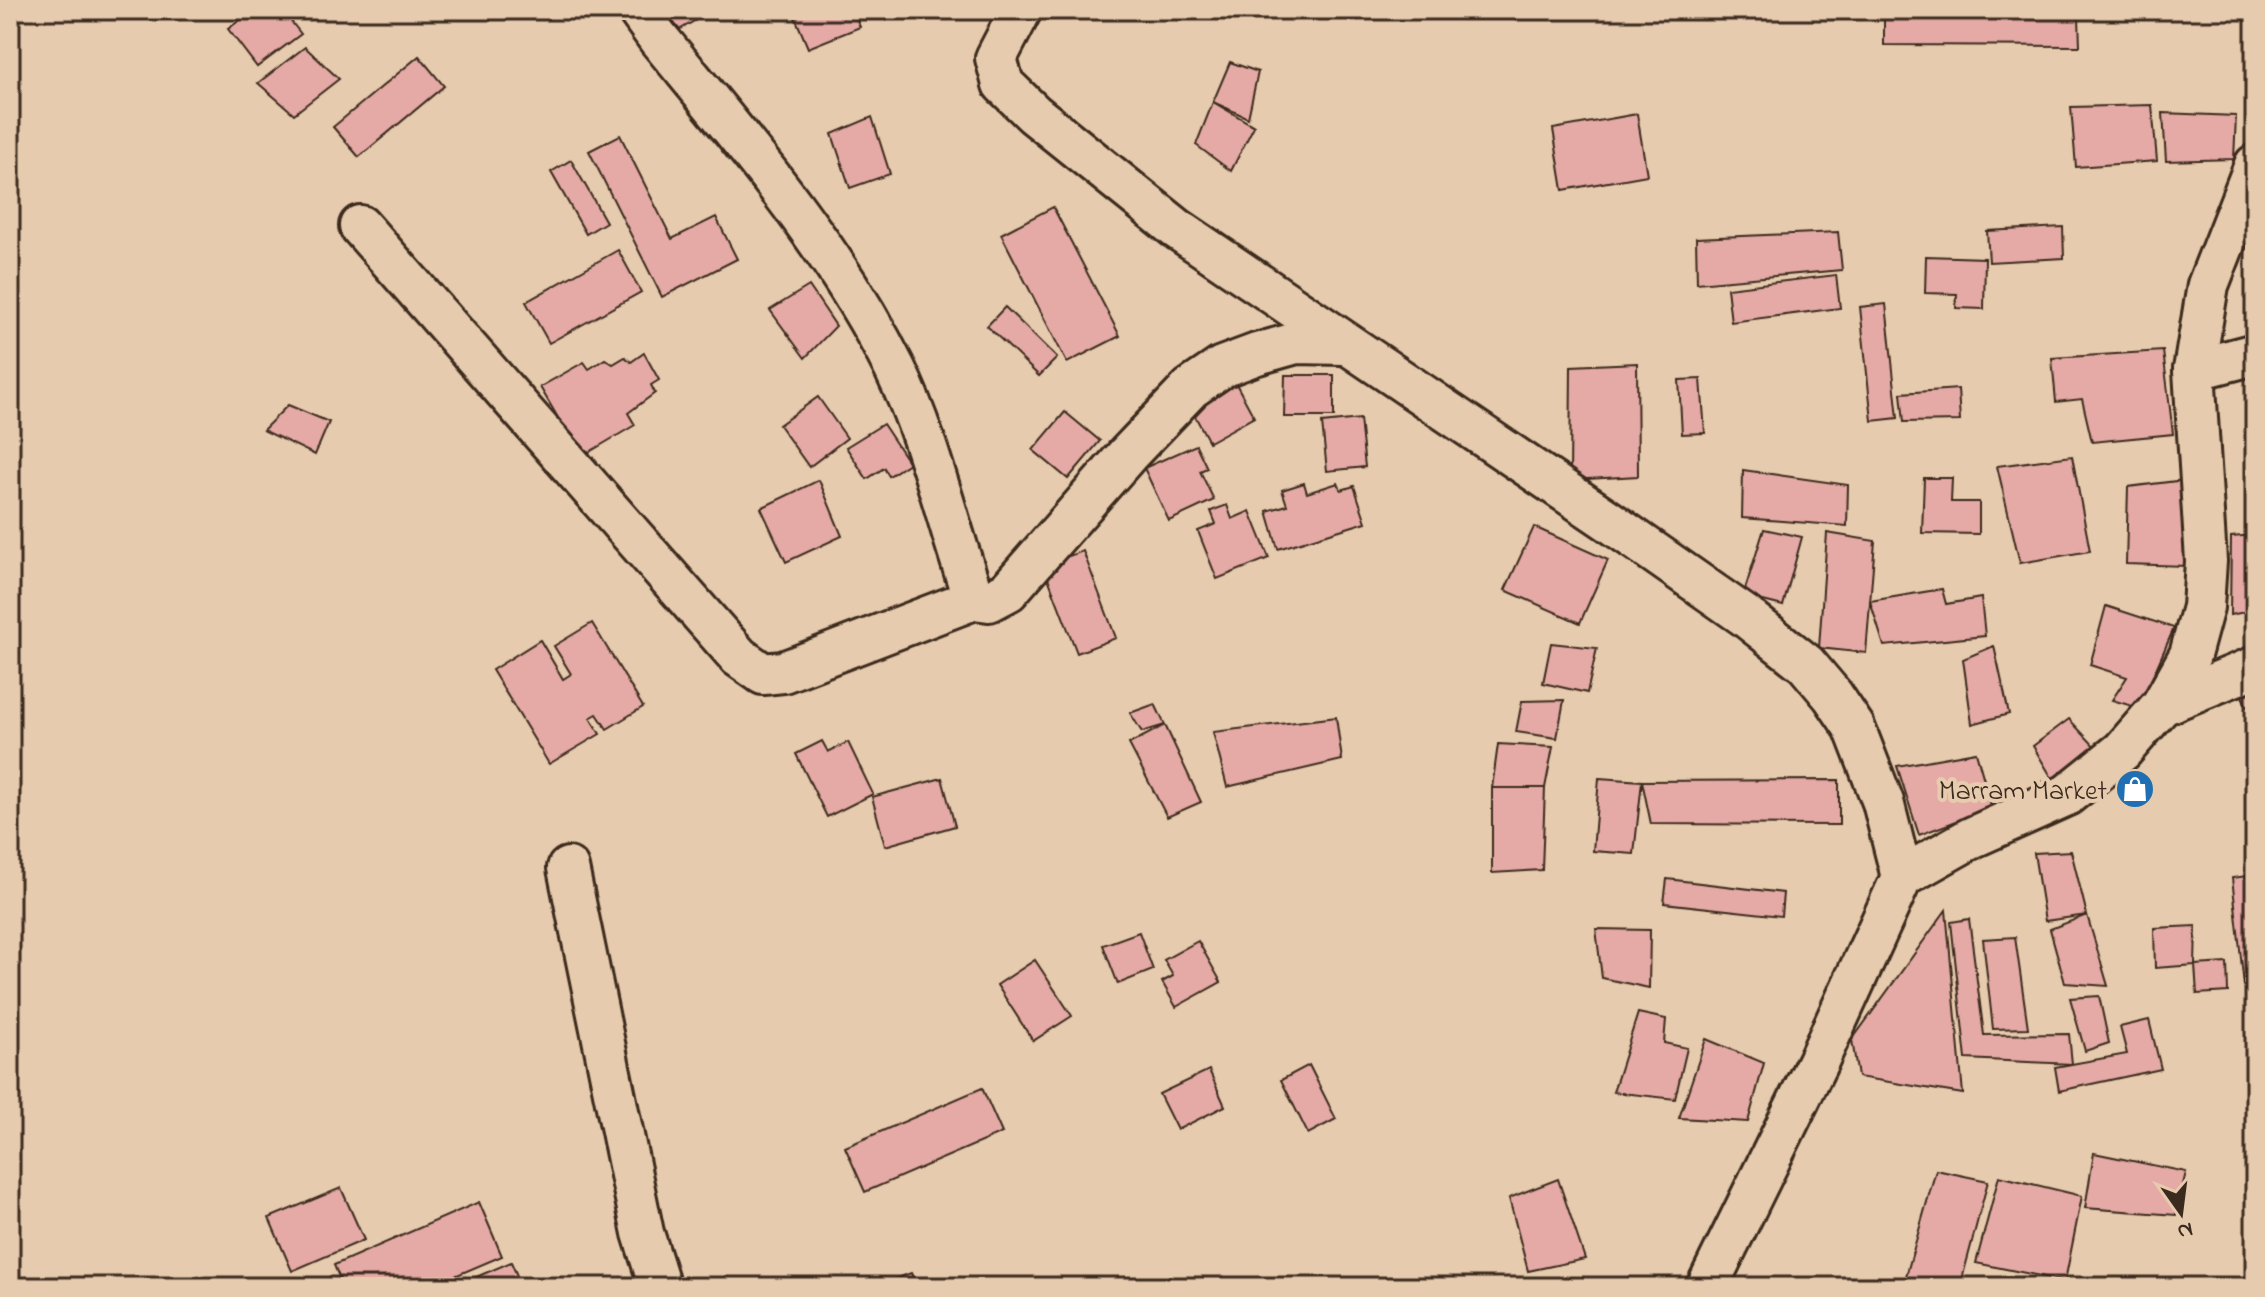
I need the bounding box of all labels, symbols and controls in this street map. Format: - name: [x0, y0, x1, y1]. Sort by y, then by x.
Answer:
- shop icon: Marram Market: [2114, 768, 2156, 810]
- place label: Marram Market: [1939, 772, 2107, 813]
- north arrow: [2141, 1173, 2221, 1253]
- text: N: [2174, 1212, 2196, 1247]

